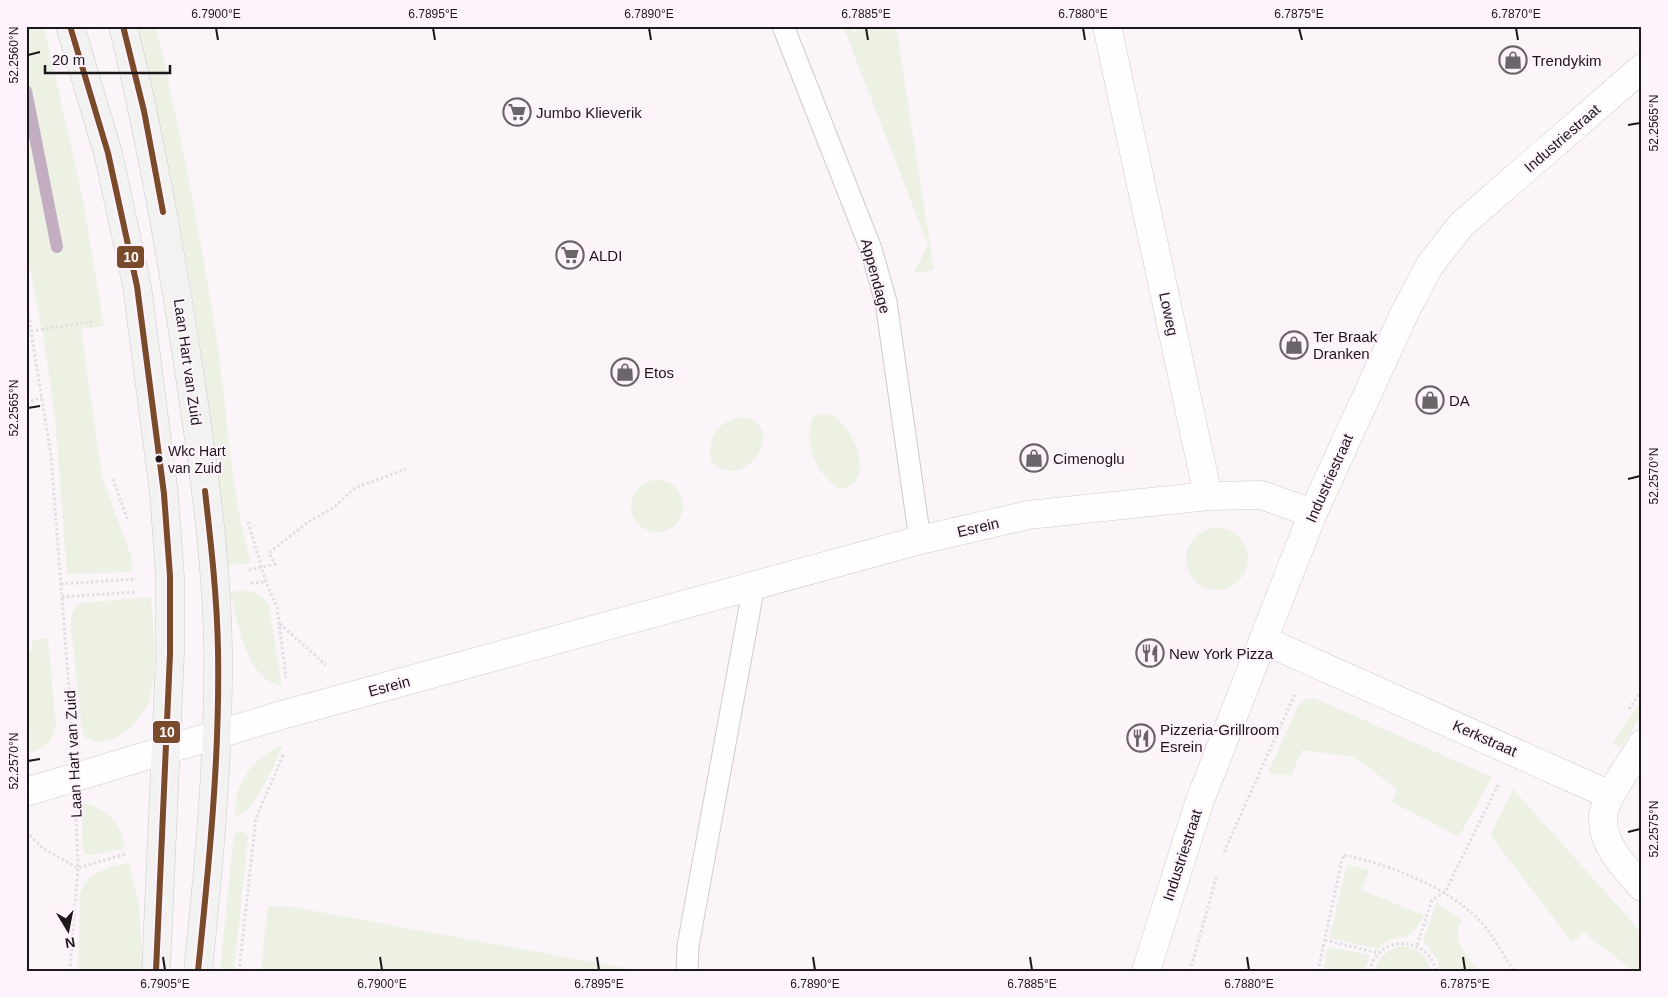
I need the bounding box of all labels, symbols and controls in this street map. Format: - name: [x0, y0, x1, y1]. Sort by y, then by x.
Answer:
- text: 6.7900°E: [191, 7, 241, 21]
- text: 6.7895°E: [408, 7, 458, 21]
- text: 6.7890°E: [624, 7, 674, 21]
- text: 6.7885°E: [841, 7, 891, 21]
- text: 6.7880°E: [1058, 7, 1108, 21]
- text: 6.7875°E: [1274, 7, 1324, 21]
- text: 6.7870°E: [1491, 7, 1541, 21]
- text: 52.2560°N: [7, 27, 21, 83]
- scale bar: [45, 42, 170, 74]
- shop icon: Trendykim: [1498, 45, 1528, 75]
- text: 20 m: [52, 51, 85, 68]
- place label: Trendykim: [1532, 52, 1601, 69]
- text: 52.2565°N: [1647, 95, 1661, 151]
- supermarket icon: Jumbo Klieverik: [502, 97, 532, 127]
- street label: Industriestraat: [1521, 100, 1604, 176]
- place label: Jumbo Klieverik: [536, 104, 642, 121]
- street label: Appendage: [858, 237, 894, 315]
- supermarket icon: ALDI: [555, 240, 585, 270]
- line badge: 10: [116, 245, 145, 269]
- place label: ALDI: [589, 247, 622, 264]
- text: 10: [123, 249, 139, 265]
- street label: Loweg: [1156, 291, 1182, 337]
- street label: Laan Hart van Zuid: [171, 298, 205, 426]
- place label: Ter Braak Dranken: [1313, 328, 1378, 362]
- shop icon: Ter Braak Dranken: [1279, 330, 1309, 360]
- shop icon: Etos: [610, 357, 640, 387]
- place label: Etos: [644, 364, 674, 381]
- text: 52.2565°N: [7, 380, 21, 436]
- shop icon: DA: [1415, 385, 1445, 415]
- place label: DA: [1449, 392, 1470, 409]
- street label: Industriestraat: [1302, 430, 1356, 525]
- place label: Wkc Hart van Zuid: [168, 443, 226, 476]
- shop icon: Cimenoglu: [1019, 443, 1049, 473]
- text: 52.2570°N: [1647, 448, 1661, 504]
- place label: Cimenoglu: [1053, 450, 1125, 467]
- marker: Wkc Hart van Zuid: [154, 454, 164, 464]
- street label: Esrein: [955, 514, 1001, 540]
- restaurant icon: New York Pizza: [1135, 638, 1165, 668]
- place label: New York Pizza: [1169, 645, 1274, 662]
- street label: Esrein: [366, 672, 412, 700]
- street label: Laan Hart van Zuid: [61, 690, 85, 818]
- street label: Kerkstraat: [1450, 716, 1520, 760]
- line badge: 10: [152, 720, 181, 744]
- place label: Pizzeria-Grillroom Esrein: [1160, 721, 1279, 755]
- restaurant icon: Pizzeria-Grillroom Esrein: [1126, 723, 1156, 753]
- text: 10: [159, 724, 175, 740]
- text: 52.2570°N: [7, 733, 21, 789]
- text: 52.2575°N: [1647, 801, 1661, 857]
- street label: Industriestraat: [1159, 806, 1205, 903]
- north arrow: [42, 904, 92, 954]
- text: N: [64, 934, 77, 952]
- text: 6.7905°E: [140, 977, 190, 991]
- text: 6.7900°E: [357, 977, 407, 991]
- text: 6.7895°E: [574, 977, 624, 991]
- text: 6.7890°E: [790, 977, 840, 991]
- text: 6.7885°E: [1007, 977, 1057, 991]
- text: 6.7880°E: [1224, 977, 1274, 991]
- text: 6.7875°E: [1440, 977, 1490, 991]

